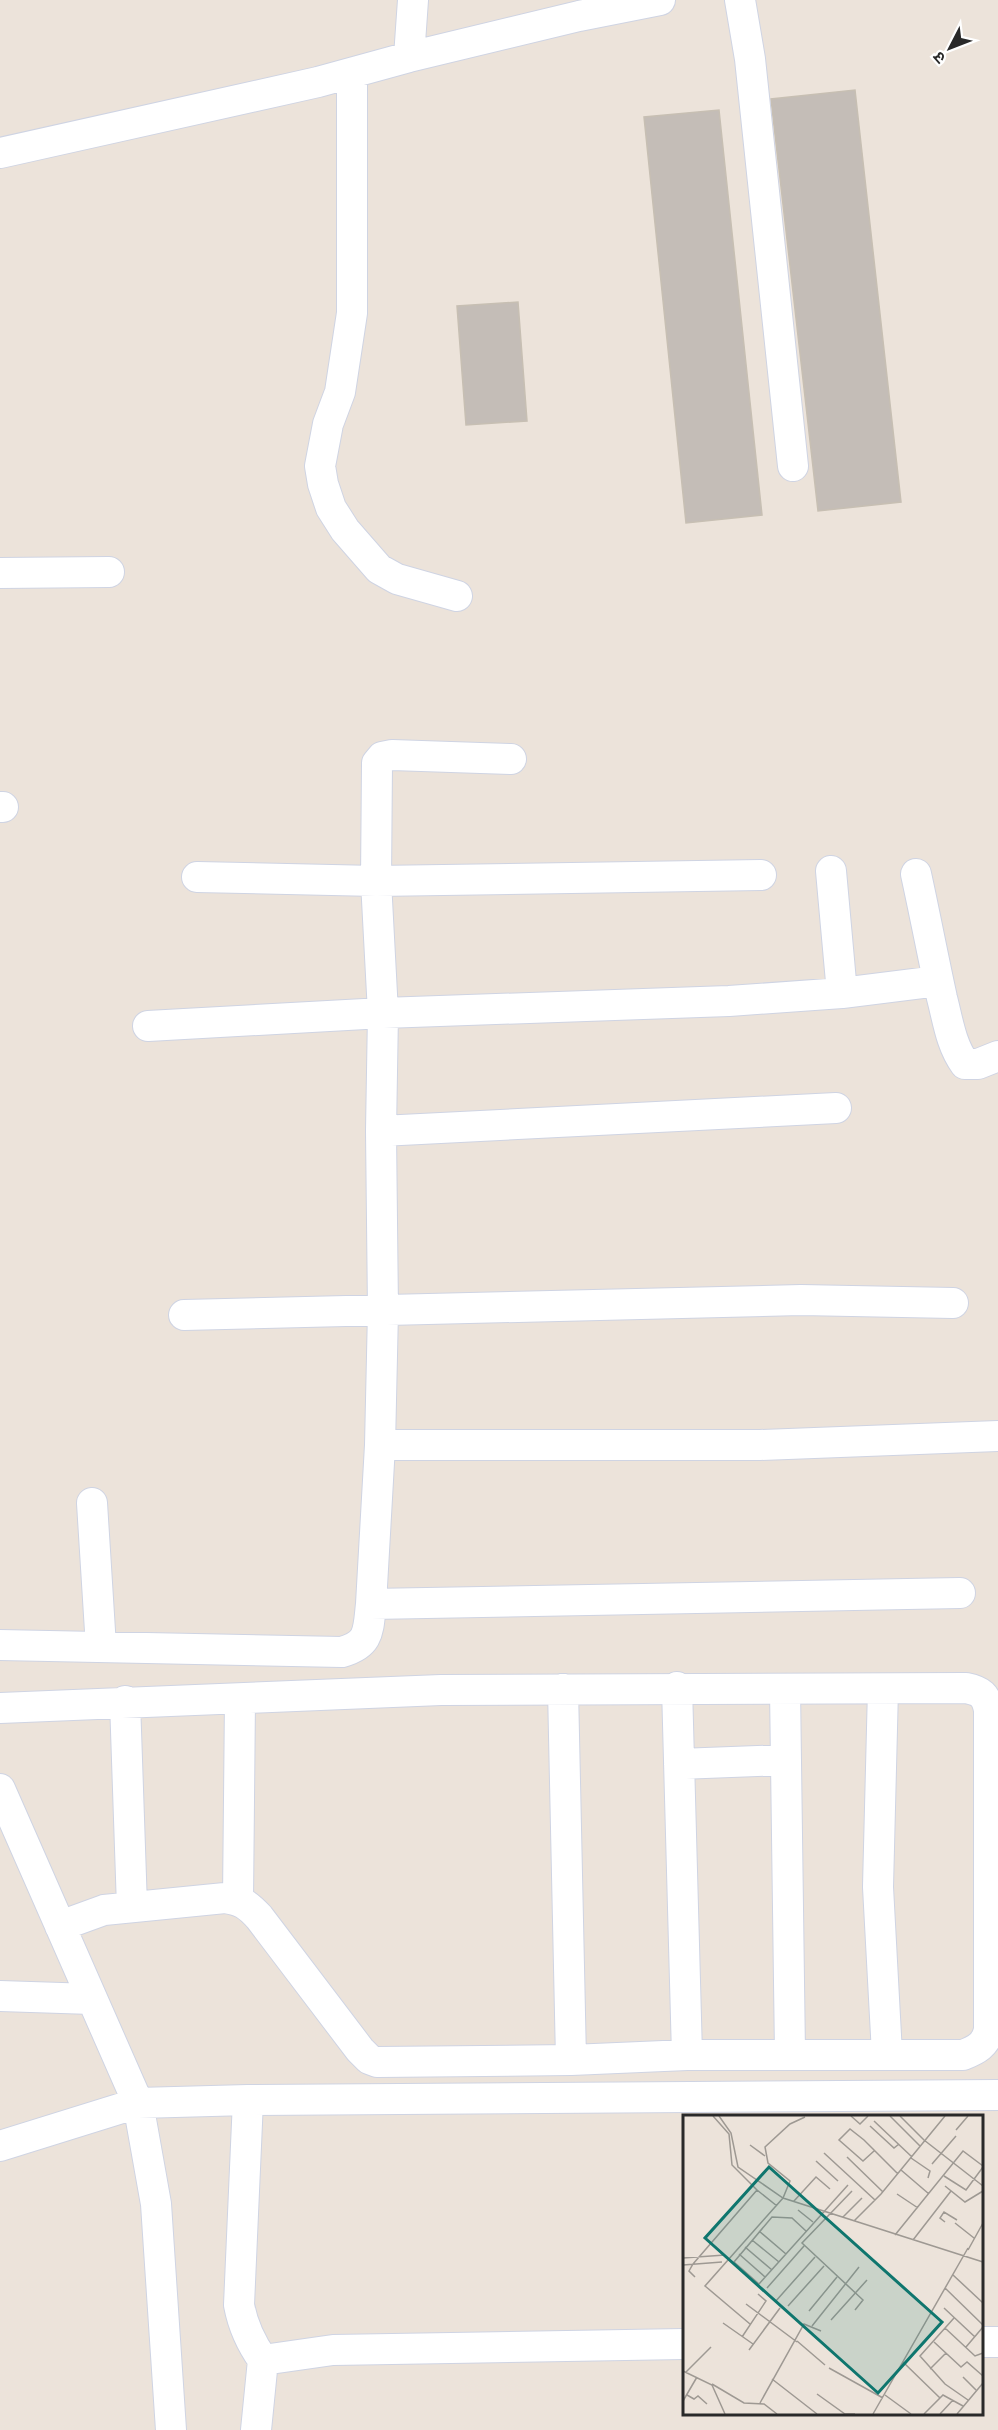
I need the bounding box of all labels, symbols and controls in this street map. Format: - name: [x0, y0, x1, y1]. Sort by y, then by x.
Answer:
- north arrow: [920, 18, 980, 78]
- text: उ: [929, 48, 949, 68]
- inset map: [683, 2115, 983, 2415]

